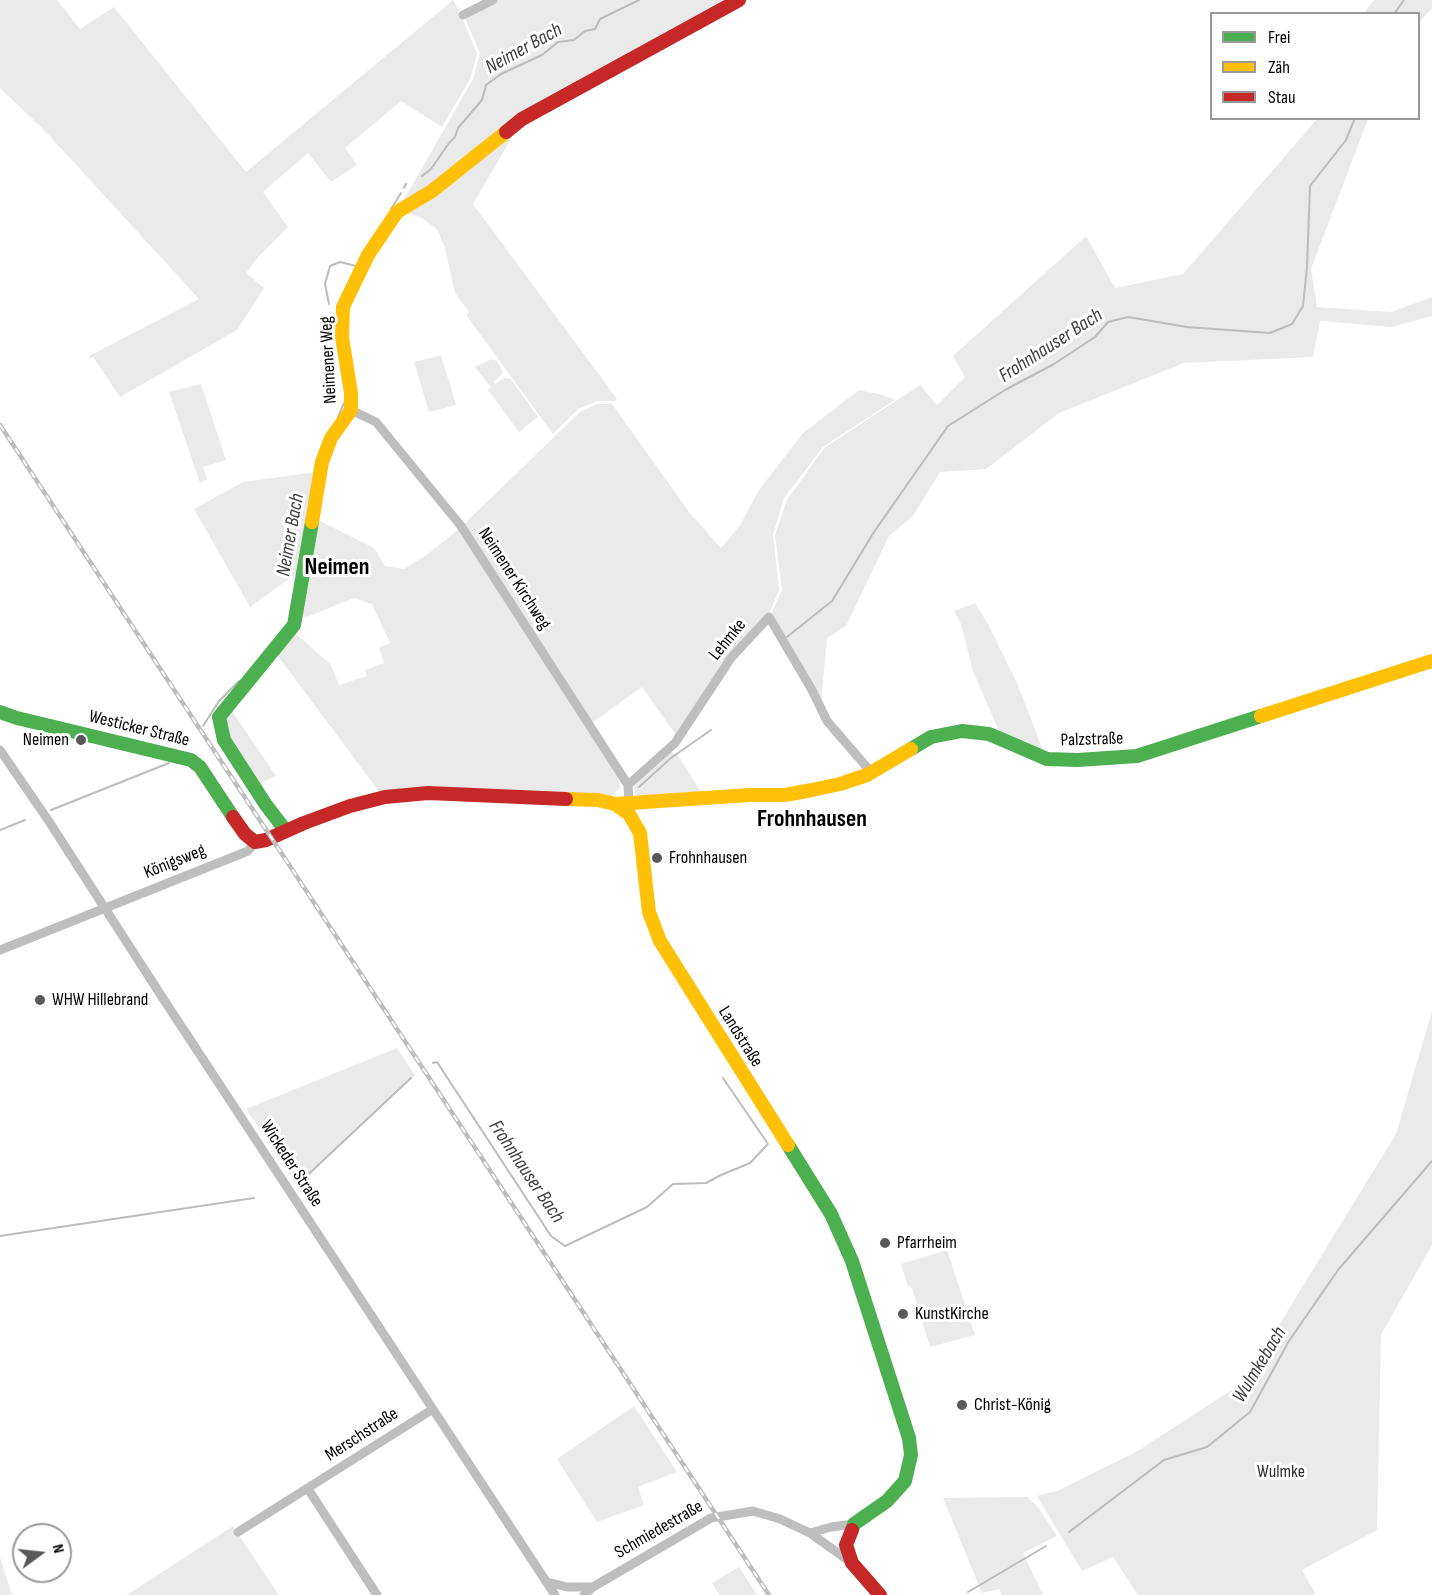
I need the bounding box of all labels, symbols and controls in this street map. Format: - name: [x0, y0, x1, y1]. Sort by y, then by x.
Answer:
- legend: [1210, 12, 1420, 120]
- water label: Neimer Bach: [482, 18, 566, 80]
- text: Frei: [1268, 27, 1290, 48]
- text: Zäh: [1268, 57, 1290, 78]
- text: Stau: [1268, 87, 1296, 108]
- water label: Frohnhauser Bach: [995, 304, 1107, 388]
- street label: Neimener Weg: [316, 316, 342, 404]
- water label: Neimer Bach: [272, 492, 310, 578]
- street label: Neimener Kirchweg: [473, 524, 555, 634]
- district label: Neimen: [305, 554, 369, 582]
- street label: Lehmke: [705, 615, 751, 665]
- street label: Westicker Straße: [87, 706, 191, 752]
- street label: Palzstraße: [1060, 728, 1124, 752]
- place label: Neimen: [23, 729, 69, 751]
- marker: Neimen: [74, 733, 88, 747]
- district label: Frohnhausen: [757, 806, 867, 834]
- street label: Königsweg: [141, 840, 209, 884]
- place label: Frohnhausen: [669, 847, 747, 869]
- marker: Frohnhausen: [650, 851, 664, 865]
- place label: WHW Hillebrand: [52, 989, 148, 1011]
- marker: WHW Hillebrand: [33, 993, 47, 1007]
- street label: Landstraße: [713, 1003, 767, 1071]
- water label: Frohnhauser Bach: [483, 1116, 569, 1228]
- street label: Wickeder Straße: [255, 1117, 327, 1211]
- place label: Pfarrheim: [897, 1232, 957, 1254]
- marker: Pfarrheim: [878, 1236, 892, 1250]
- place label: KunstKirche: [915, 1303, 989, 1325]
- marker: KunstKirche: [896, 1307, 910, 1321]
- water label: Wulmkebach: [1228, 1323, 1292, 1407]
- place label: Christ-König: [974, 1394, 1051, 1416]
- marker: Christ-König: [955, 1398, 969, 1412]
- street label: Merschstraße: [321, 1403, 403, 1467]
- park label: Wulmke: [1257, 1461, 1305, 1483]
- street label: Schmiedestraße: [611, 1496, 707, 1564]
- north arrow: [12, 1523, 72, 1583]
- text: N: [48, 1542, 68, 1555]

